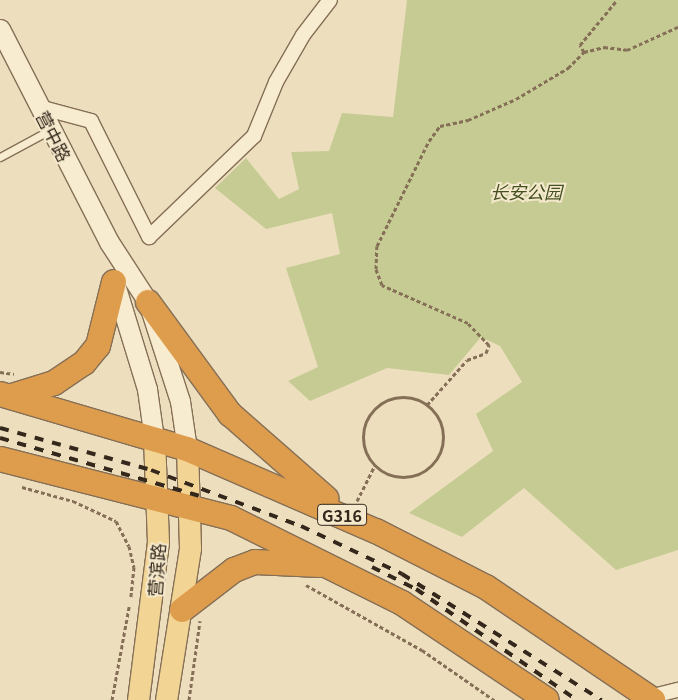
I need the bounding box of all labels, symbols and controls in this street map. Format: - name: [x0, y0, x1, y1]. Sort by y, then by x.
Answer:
- street label: 营中路: [32, 107, 76, 165]
- park label: 长安公园: [490, 180, 562, 202]
- road number: G316: [317, 502, 367, 528]
- street label: 营滨路: [143, 542, 169, 598]

